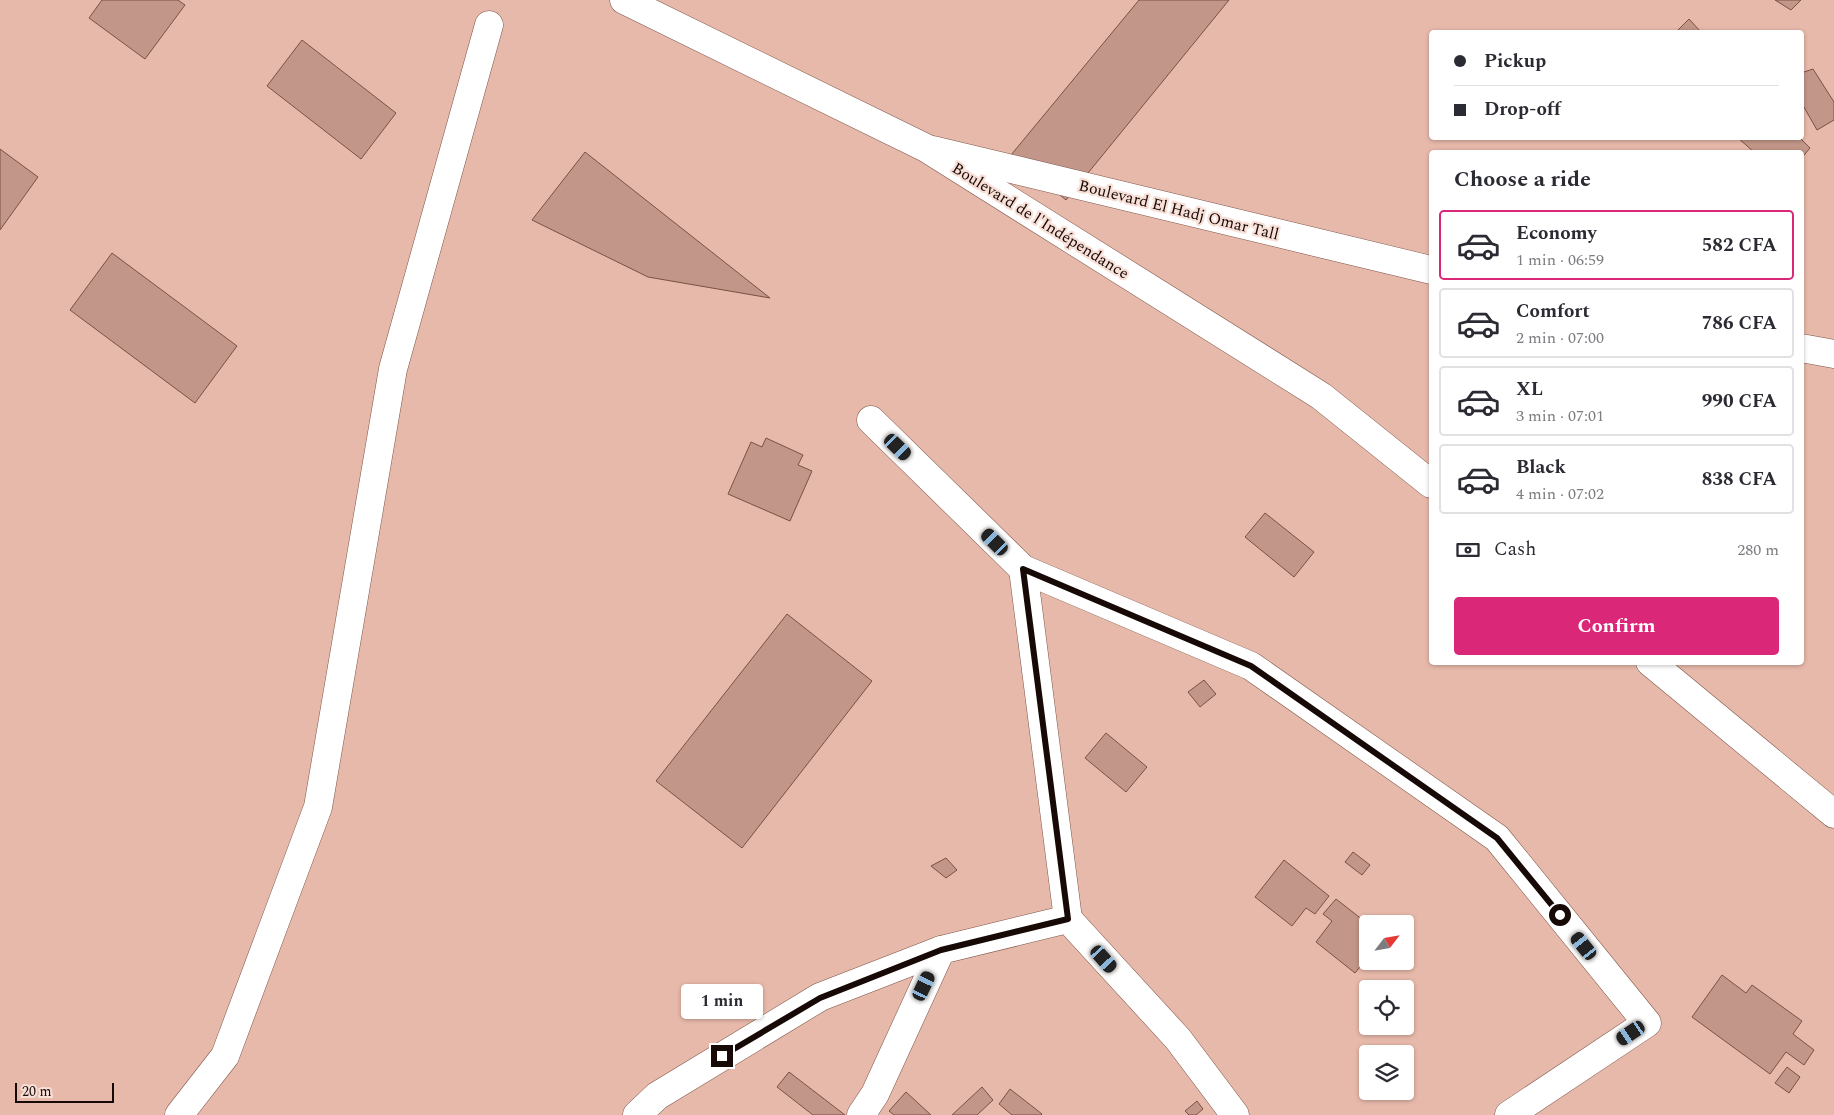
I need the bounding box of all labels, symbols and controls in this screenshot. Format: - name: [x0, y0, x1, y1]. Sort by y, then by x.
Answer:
- text: Pickup: [1484, 47, 1546, 76]
- text: Drop-off: [1484, 95, 1561, 124]
- street label: Boulevard de l'Indépendance: [947, 156, 1134, 285]
- text: Choose a ride: [1454, 163, 1591, 196]
- street label: Boulevard El Hadj Omar Tall: [1076, 173, 1281, 246]
- text: Economy: [1516, 219, 1597, 248]
- icon: car: [1456, 223, 1501, 268]
- text: 582 CFA: [1702, 231, 1777, 260]
- text: 1 min · 06:59: [1516, 248, 1604, 272]
- text: Comfort: [1516, 297, 1590, 326]
- icon: car: [1456, 301, 1501, 346]
- text: 786 CFA: [1702, 309, 1777, 338]
- text: 2 min · 07:00: [1516, 326, 1604, 350]
- text: XL: [1516, 375, 1543, 404]
- icon: car: [1456, 379, 1501, 424]
- text: 990 CFA: [1702, 387, 1777, 416]
- text: 3 min · 07:01: [1516, 404, 1604, 428]
- car: [881, 431, 914, 463]
- text: Black: [1516, 453, 1566, 482]
- icon: car: [1456, 457, 1501, 502]
- text: 838 CFA: [1702, 465, 1777, 494]
- text: 4 min · 07:02: [1516, 482, 1604, 506]
- car: [979, 526, 1010, 558]
- text: Cash: [1494, 535, 1536, 564]
- icon: cash: [1454, 536, 1482, 564]
- text: 280 m: [1737, 538, 1779, 562]
- button: Confirm: [1454, 597, 1779, 655]
- route start: [1549, 904, 1571, 926]
- north arrow: [1359, 915, 1414, 970]
- map controls: [1359, 915, 1414, 1100]
- car: [1568, 930, 1599, 962]
- car: [1088, 943, 1119, 975]
- car: [910, 969, 937, 1003]
- button: locate: [1359, 980, 1414, 1035]
- callout: 1 min: [681, 984, 763, 1018]
- text: 1 min: [701, 989, 743, 1013]
- car: [1614, 1018, 1647, 1048]
- route end: [711, 1045, 733, 1067]
- button: layers: [1359, 1045, 1414, 1100]
- scale bar: [15, 1080, 114, 1103]
- text: 20 m: [22, 1081, 52, 1102]

